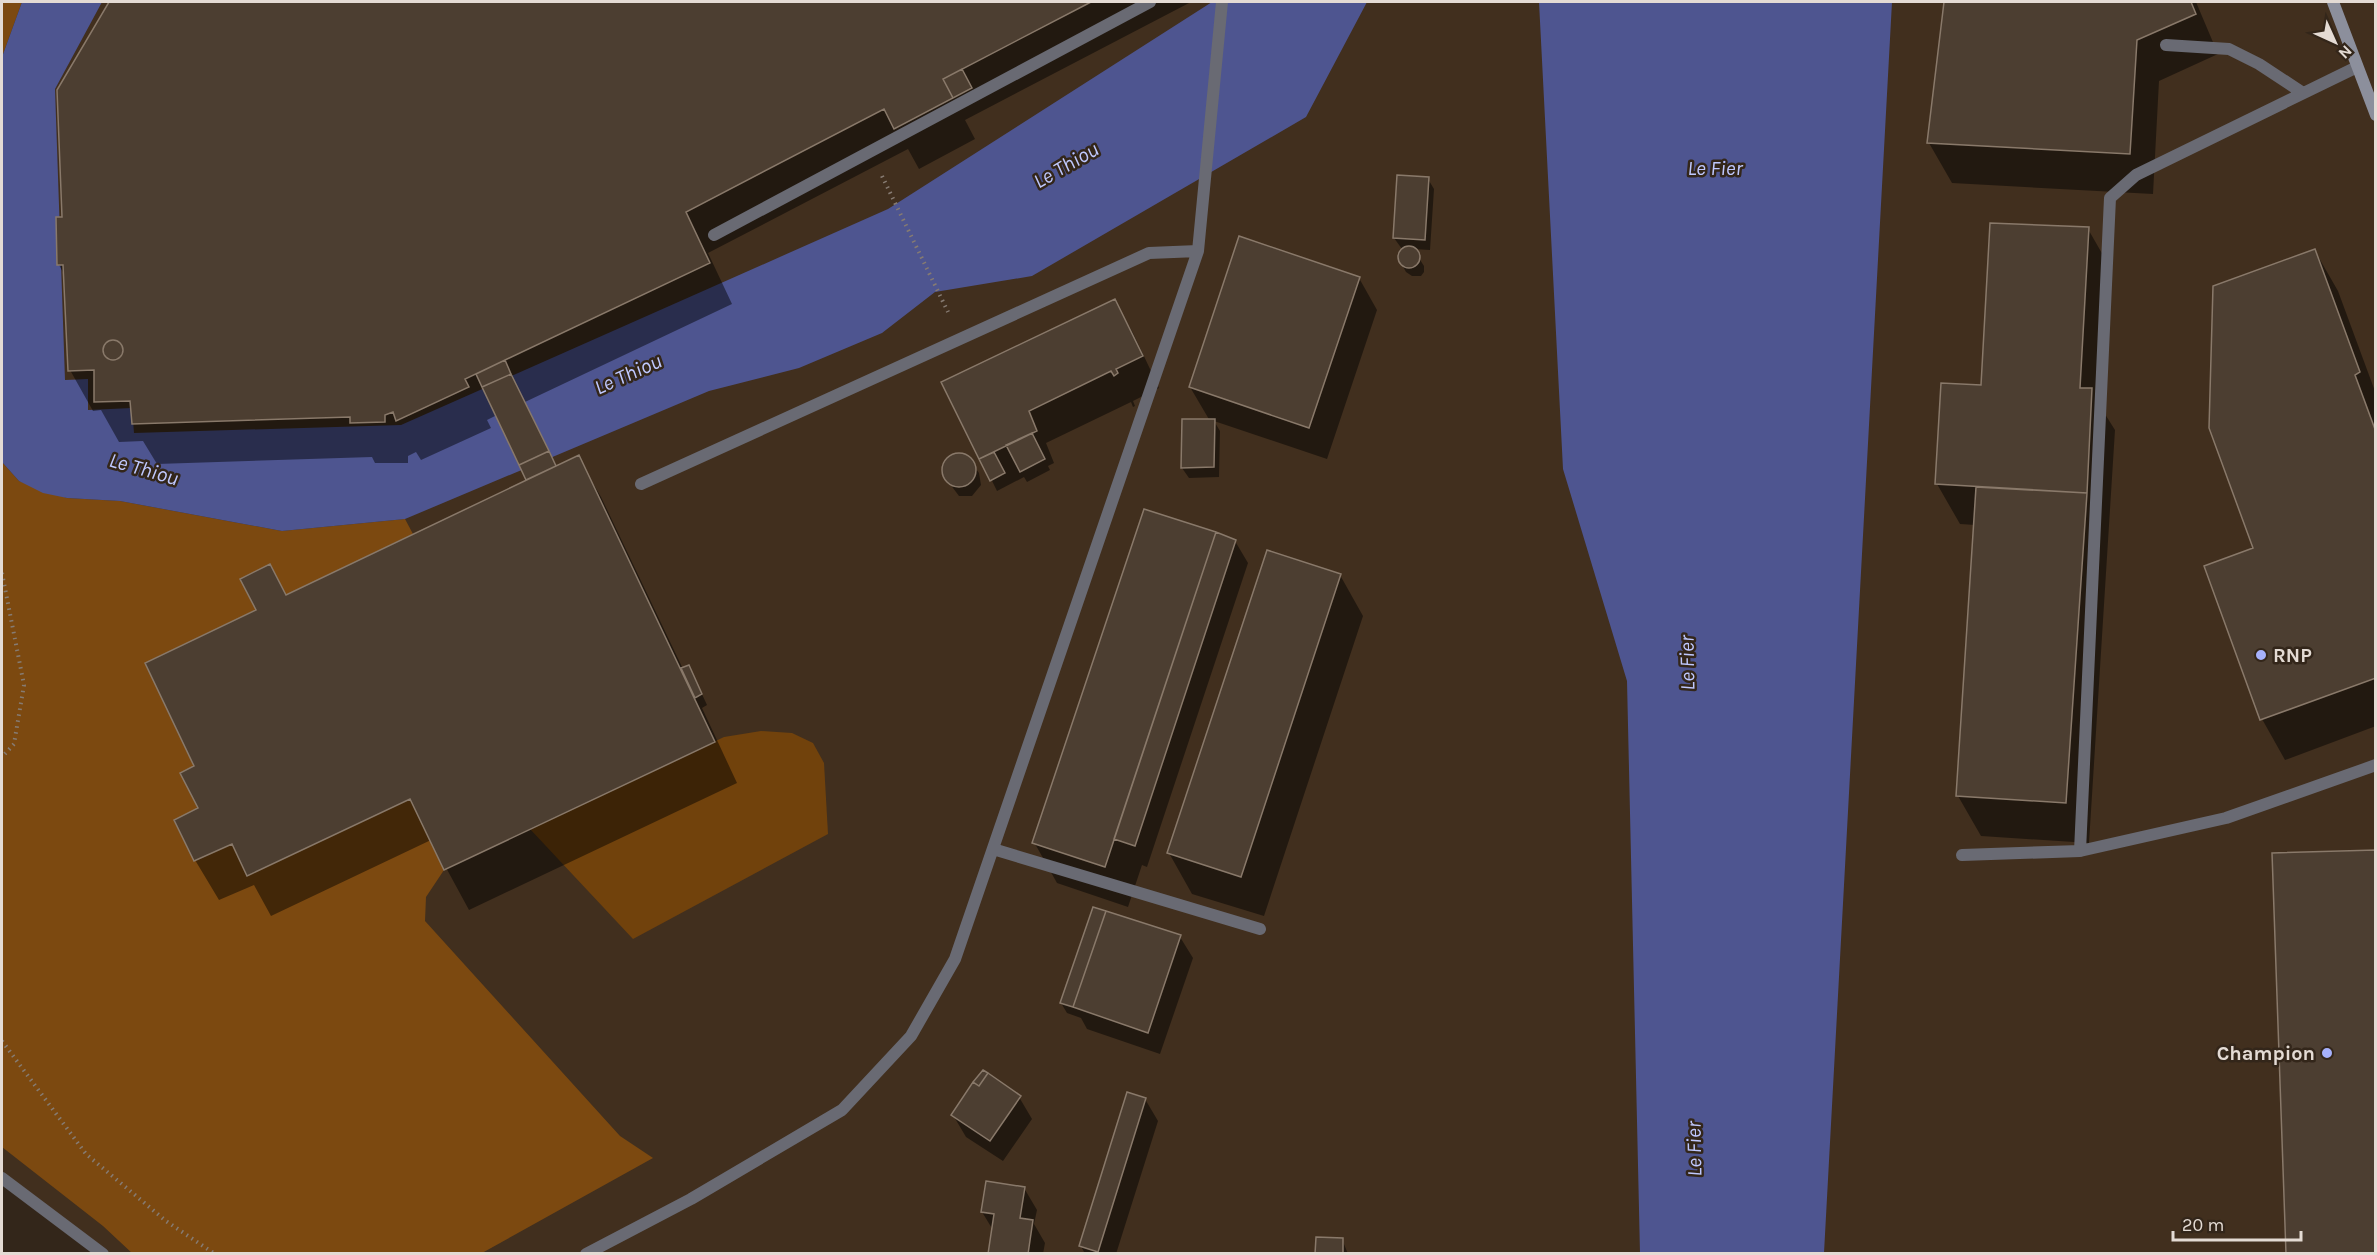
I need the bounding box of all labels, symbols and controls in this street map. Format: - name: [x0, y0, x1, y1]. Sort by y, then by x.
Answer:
- north arrow: [2305, 12, 2365, 72]
- text: N: [2334, 41, 2356, 63]
- water label: Le Thiou: [1029, 137, 1103, 193]
- water label: Le Fier: [1687, 156, 1744, 180]
- water label: Le Thiou: [591, 349, 665, 399]
- water label: Le Thiou: [106, 448, 182, 490]
- water label: Le Fier: [1675, 634, 1699, 691]
- place label: RNP: [2273, 644, 2312, 667]
- marker: RNP: [2254, 648, 2268, 662]
- place label: Champion: [2217, 1042, 2315, 1065]
- marker: Champion: [2320, 1046, 2334, 1060]
- water label: Le Fier: [1682, 1120, 1706, 1177]
- scale bar: [2173, 1204, 2300, 1242]
- text: 20 m: [2182, 1214, 2224, 1236]

